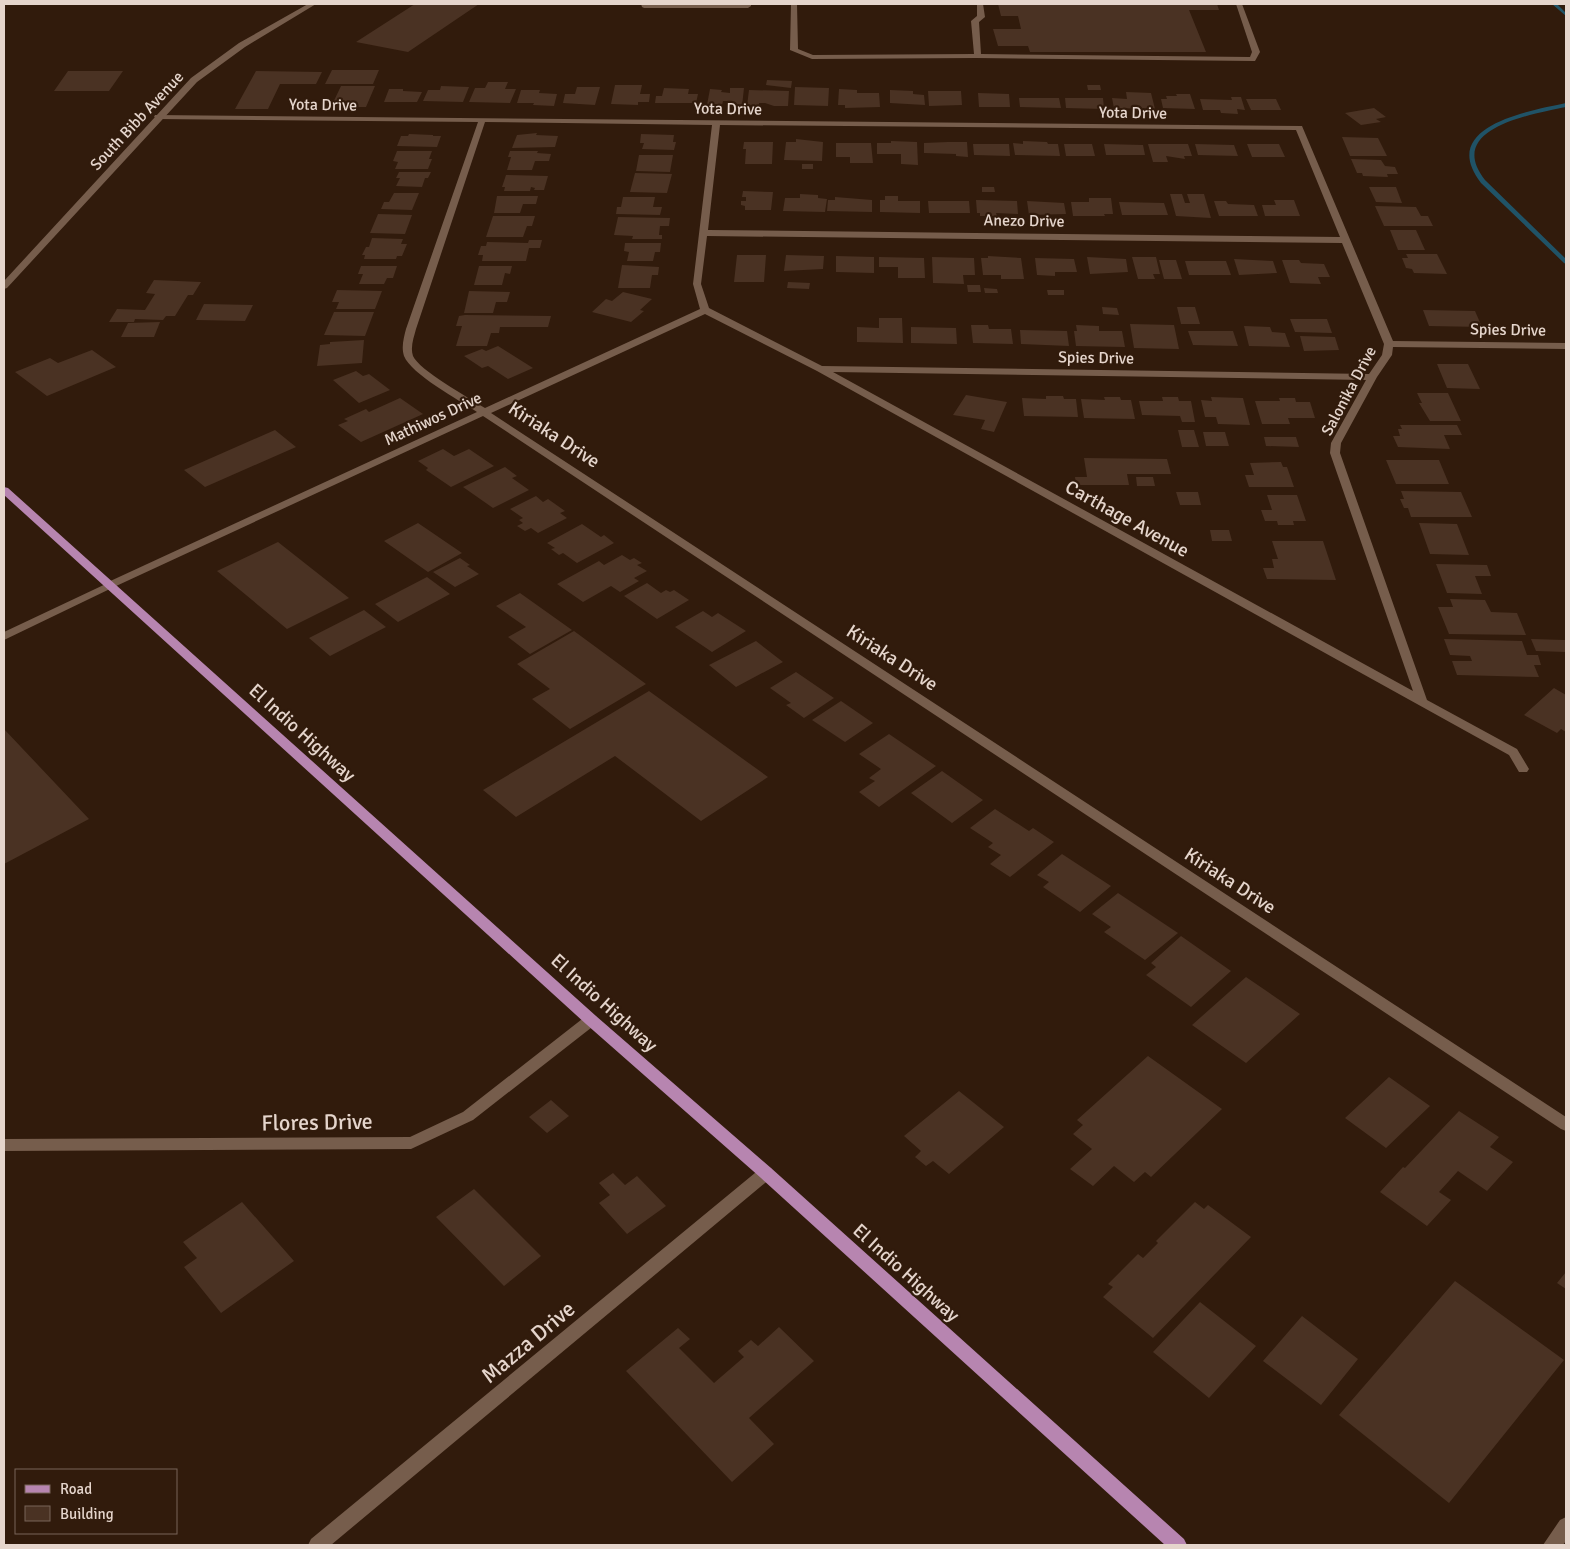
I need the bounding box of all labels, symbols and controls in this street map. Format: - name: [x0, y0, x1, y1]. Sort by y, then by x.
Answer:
- street label: South Bibb Avenue: [86, 67, 188, 175]
- street label: Yota Drive: [289, 94, 357, 116]
- street label: Yota Drive: [694, 98, 762, 120]
- street label: Yota Drive: [1099, 102, 1167, 124]
- street label: Anezo Drive: [983, 210, 1065, 232]
- street label: Spies Drive: [1470, 319, 1546, 341]
- street label: Salonika Drive: [1317, 343, 1381, 439]
- street label: Spies Drive: [1058, 347, 1134, 369]
- street label: Mathiwos Drive: [381, 388, 485, 450]
- street label: Kiriaka Drive: [504, 396, 604, 474]
- street label: Carthage Avenue: [1061, 475, 1193, 563]
- street label: Kiriaka Drive: [842, 619, 942, 697]
- street label: El Indio Highway: [244, 679, 360, 787]
- street label: Kiriaka Drive: [1180, 842, 1280, 920]
- street label: El Indio Highway: [546, 949, 662, 1057]
- street label: Flores Drive: [261, 1108, 373, 1136]
- street label: El Indio Highway: [848, 1219, 964, 1327]
- street label: Mazza Drive: [476, 1295, 580, 1389]
- legend: [15, 1469, 178, 1534]
- text: Road: [60, 1480, 92, 1498]
- text: Building: [60, 1505, 114, 1523]

